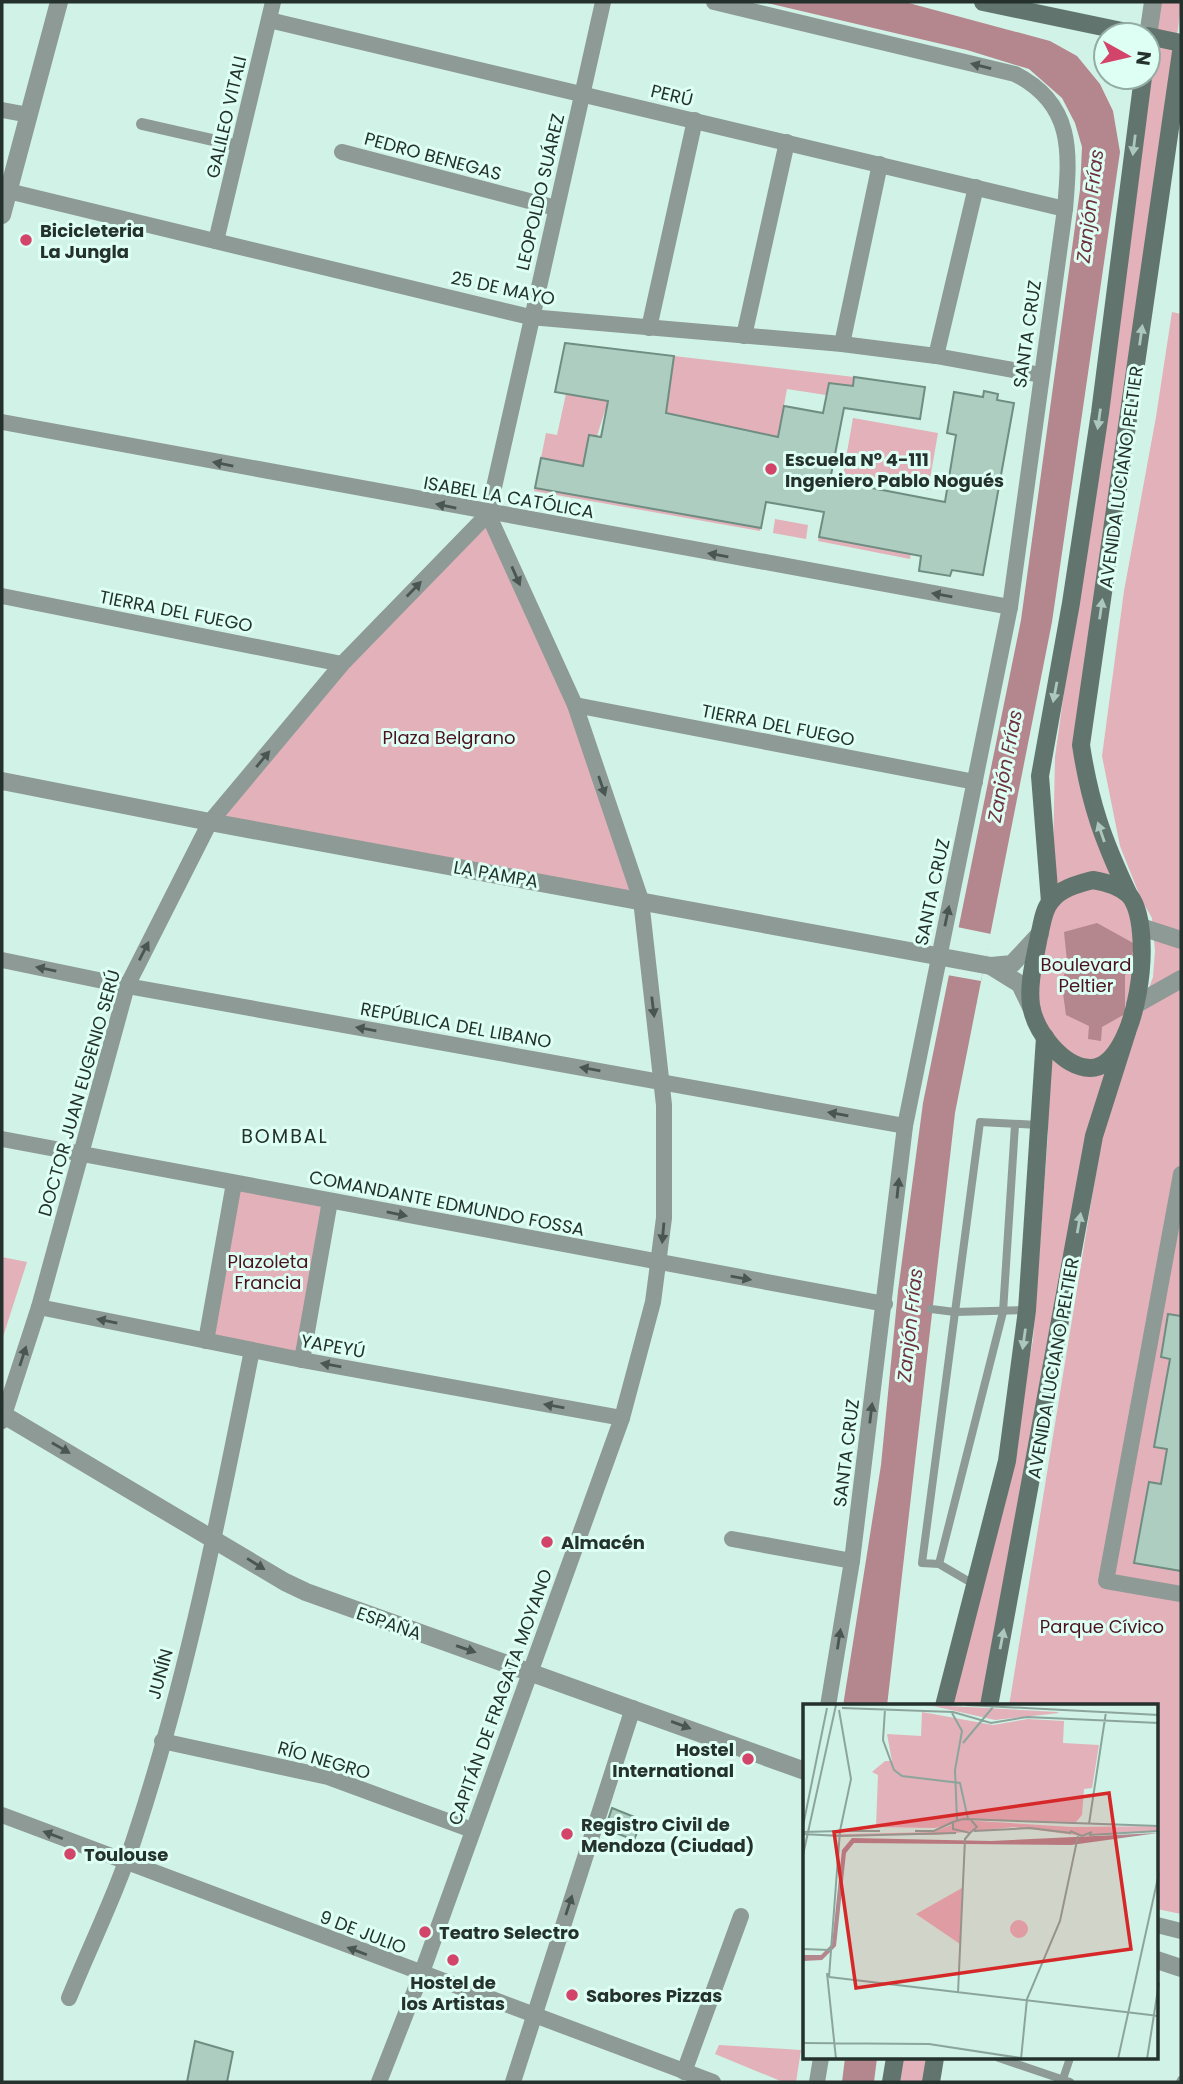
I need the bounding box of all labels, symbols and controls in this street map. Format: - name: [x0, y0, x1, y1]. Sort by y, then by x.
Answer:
- north arrow: [1092, 21, 1162, 91]
- text: N: [1129, 49, 1158, 67]
- street label: GALILEO VITALI: [200, 53, 252, 181]
- one-way arrow: [970, 60, 992, 71]
- street label: PERÚ: [648, 78, 696, 112]
- street label: LEOPOLDO SUÁREZ: [510, 111, 570, 273]
- street label: PEDRO BENEGAS: [362, 126, 504, 186]
- one-way arrow: [1128, 134, 1139, 156]
- water label: Zanjón Frías: [1070, 148, 1110, 265]
- place label: Bicicleteria La Jungla: [40, 218, 144, 264]
- marker: Bicicleteria La Jungla: [18, 232, 34, 248]
- street label: 25 DE MAYO: [449, 265, 557, 311]
- street label: SANTA CRUZ: [1007, 278, 1047, 390]
- one-way arrow: [1136, 324, 1147, 346]
- street label: AVENIDA LUCIANO PELTIER: [1093, 364, 1149, 590]
- one-way arrow: [1093, 408, 1104, 430]
- place label: Escuela Nº 4-111 Ingeniero Pablo Nogués: [785, 447, 1004, 493]
- one-way arrow: [212, 458, 234, 469]
- marker: Escuela Nº 4-111 Ingeniero Pablo Nogués: [763, 461, 779, 477]
- street label: ISABEL LA CATÓLICA: [422, 470, 596, 524]
- one-way arrow: [435, 500, 457, 511]
- one-way arrow: [707, 549, 729, 560]
- one-way arrow: [510, 566, 522, 586]
- one-way arrow: [406, 581, 423, 598]
- street label: TIERRA DEL FUEGO: [97, 584, 255, 638]
- one-way arrow: [931, 589, 953, 600]
- one-way arrow: [1096, 598, 1107, 620]
- one-way arrow: [1049, 681, 1060, 703]
- street label: TIERRA DEL FUEGO: [699, 698, 857, 752]
- water label: Zanjón Frías: [981, 707, 1029, 826]
- park label: Plaza Belgrano: [383, 725, 515, 750]
- one-way arrow: [255, 750, 270, 767]
- one-way arrow: [597, 776, 608, 797]
- one-way arrow: [1095, 822, 1106, 843]
- street label: SANTA CRUZ: [908, 836, 956, 948]
- street label: LA PAMPA: [452, 854, 540, 894]
- one-way arrow: [941, 905, 952, 927]
- one-way arrow: [138, 941, 150, 961]
- park label: Boulevard Peltier: [1041, 952, 1131, 998]
- one-way arrow: [35, 963, 57, 974]
- street label: DOCTOR JUAN EUGENIO SERÚ: [32, 967, 126, 1219]
- street label: REPÚBLICA DEL LIBANO: [359, 996, 553, 1054]
- one-way arrow: [648, 996, 659, 1018]
- one-way arrow: [355, 1023, 377, 1034]
- one-way arrow: [579, 1063, 601, 1074]
- one-way arrow: [827, 1108, 849, 1119]
- district label: BOMBAL: [241, 1123, 329, 1150]
- street label: COMANDANTE EDMUNDO FOSSA: [307, 1164, 587, 1242]
- one-way arrow: [893, 1176, 904, 1198]
- one-way arrow: [386, 1208, 408, 1219]
- one-way arrow: [1074, 1212, 1085, 1234]
- one-way arrow: [657, 1223, 668, 1245]
- park label: Plazoleta Francia: [227, 1249, 309, 1295]
- street label: AVENIDA LUCIANO PELTIER: [1021, 1256, 1085, 1480]
- water label: Zanjón Frías: [891, 1267, 929, 1384]
- one-way arrow: [731, 1273, 753, 1284]
- one-way arrow: [96, 1315, 118, 1326]
- street label: YAPEYÚ: [299, 1328, 367, 1364]
- one-way arrow: [1018, 1328, 1029, 1350]
- one-way arrow: [18, 1346, 29, 1367]
- one-way arrow: [320, 1359, 342, 1370]
- street label: SANTA CRUZ: [827, 1397, 865, 1509]
- one-way arrow: [543, 1400, 565, 1411]
- one-way arrow: [866, 1402, 877, 1424]
- one-way arrow: [51, 1442, 70, 1454]
- place label: Almacén: [561, 1530, 645, 1555]
- marker: Almacén: [539, 1534, 555, 1550]
- one-way arrow: [247, 1558, 266, 1571]
- street label: CAPITÁN DE FRAGATA MOYANO: [442, 1565, 558, 1829]
- street label: ESPAÑA: [353, 1600, 425, 1646]
- park label: Parque Cívico: [1040, 1614, 1164, 1639]
- one-way arrow: [834, 1628, 845, 1650]
- one-way arrow: [997, 1628, 1008, 1650]
- one-way arrow: [456, 1644, 477, 1655]
- street label: JUNÍN: [141, 1646, 179, 1702]
- inset map: [803, 1704, 1158, 2060]
- one-way arrow: [670, 1720, 691, 1731]
- street label: RÍO NEGRO: [275, 1735, 373, 1785]
- place label: Hostel International: [612, 1737, 734, 1783]
- marker: Hostel International: [740, 1751, 756, 1767]
- place label: Registro Civil de Mendoza (Ciudad): [581, 1812, 754, 1858]
- marker: Registro Civil de Mendoza (Ciudad): [559, 1826, 575, 1842]
- one-way arrow: [43, 1829, 64, 1840]
- place label: Toulouse: [84, 1842, 168, 1867]
- marker: Toulouse: [62, 1846, 78, 1862]
- one-way arrow: [565, 1895, 575, 1916]
- street label: 9 DE JULIO: [316, 1904, 410, 1960]
- place label: Teatro Selectro: [439, 1920, 579, 1945]
- marker: Teatro Selectro: [417, 1924, 433, 1940]
- one-way arrow: [347, 1945, 368, 1956]
- marker: Hostel de los Artistas: [445, 1952, 461, 1968]
- place label: Hostel de los Artistas: [401, 1970, 505, 2016]
- place label: Sabores Pizzas: [586, 1983, 722, 2008]
- marker: Sabores Pizzas: [564, 1987, 580, 2003]

